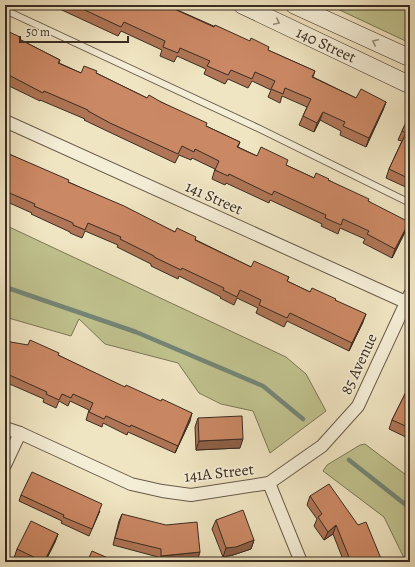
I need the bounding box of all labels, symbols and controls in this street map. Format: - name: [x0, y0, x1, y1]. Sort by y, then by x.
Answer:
- one-way arrow: [272, 17, 280, 25]
- scale bar: [20, 18, 128, 44]
- street label: 140 Street: [292, 22, 360, 68]
- text: 50 m: [26, 24, 50, 40]
- one-way arrow: [371, 39, 379, 47]
- street label: 141 Street: [182, 176, 246, 220]
- street label: 85 Avenue: [335, 330, 383, 398]
- street label: 141A Street: [183, 458, 255, 488]

